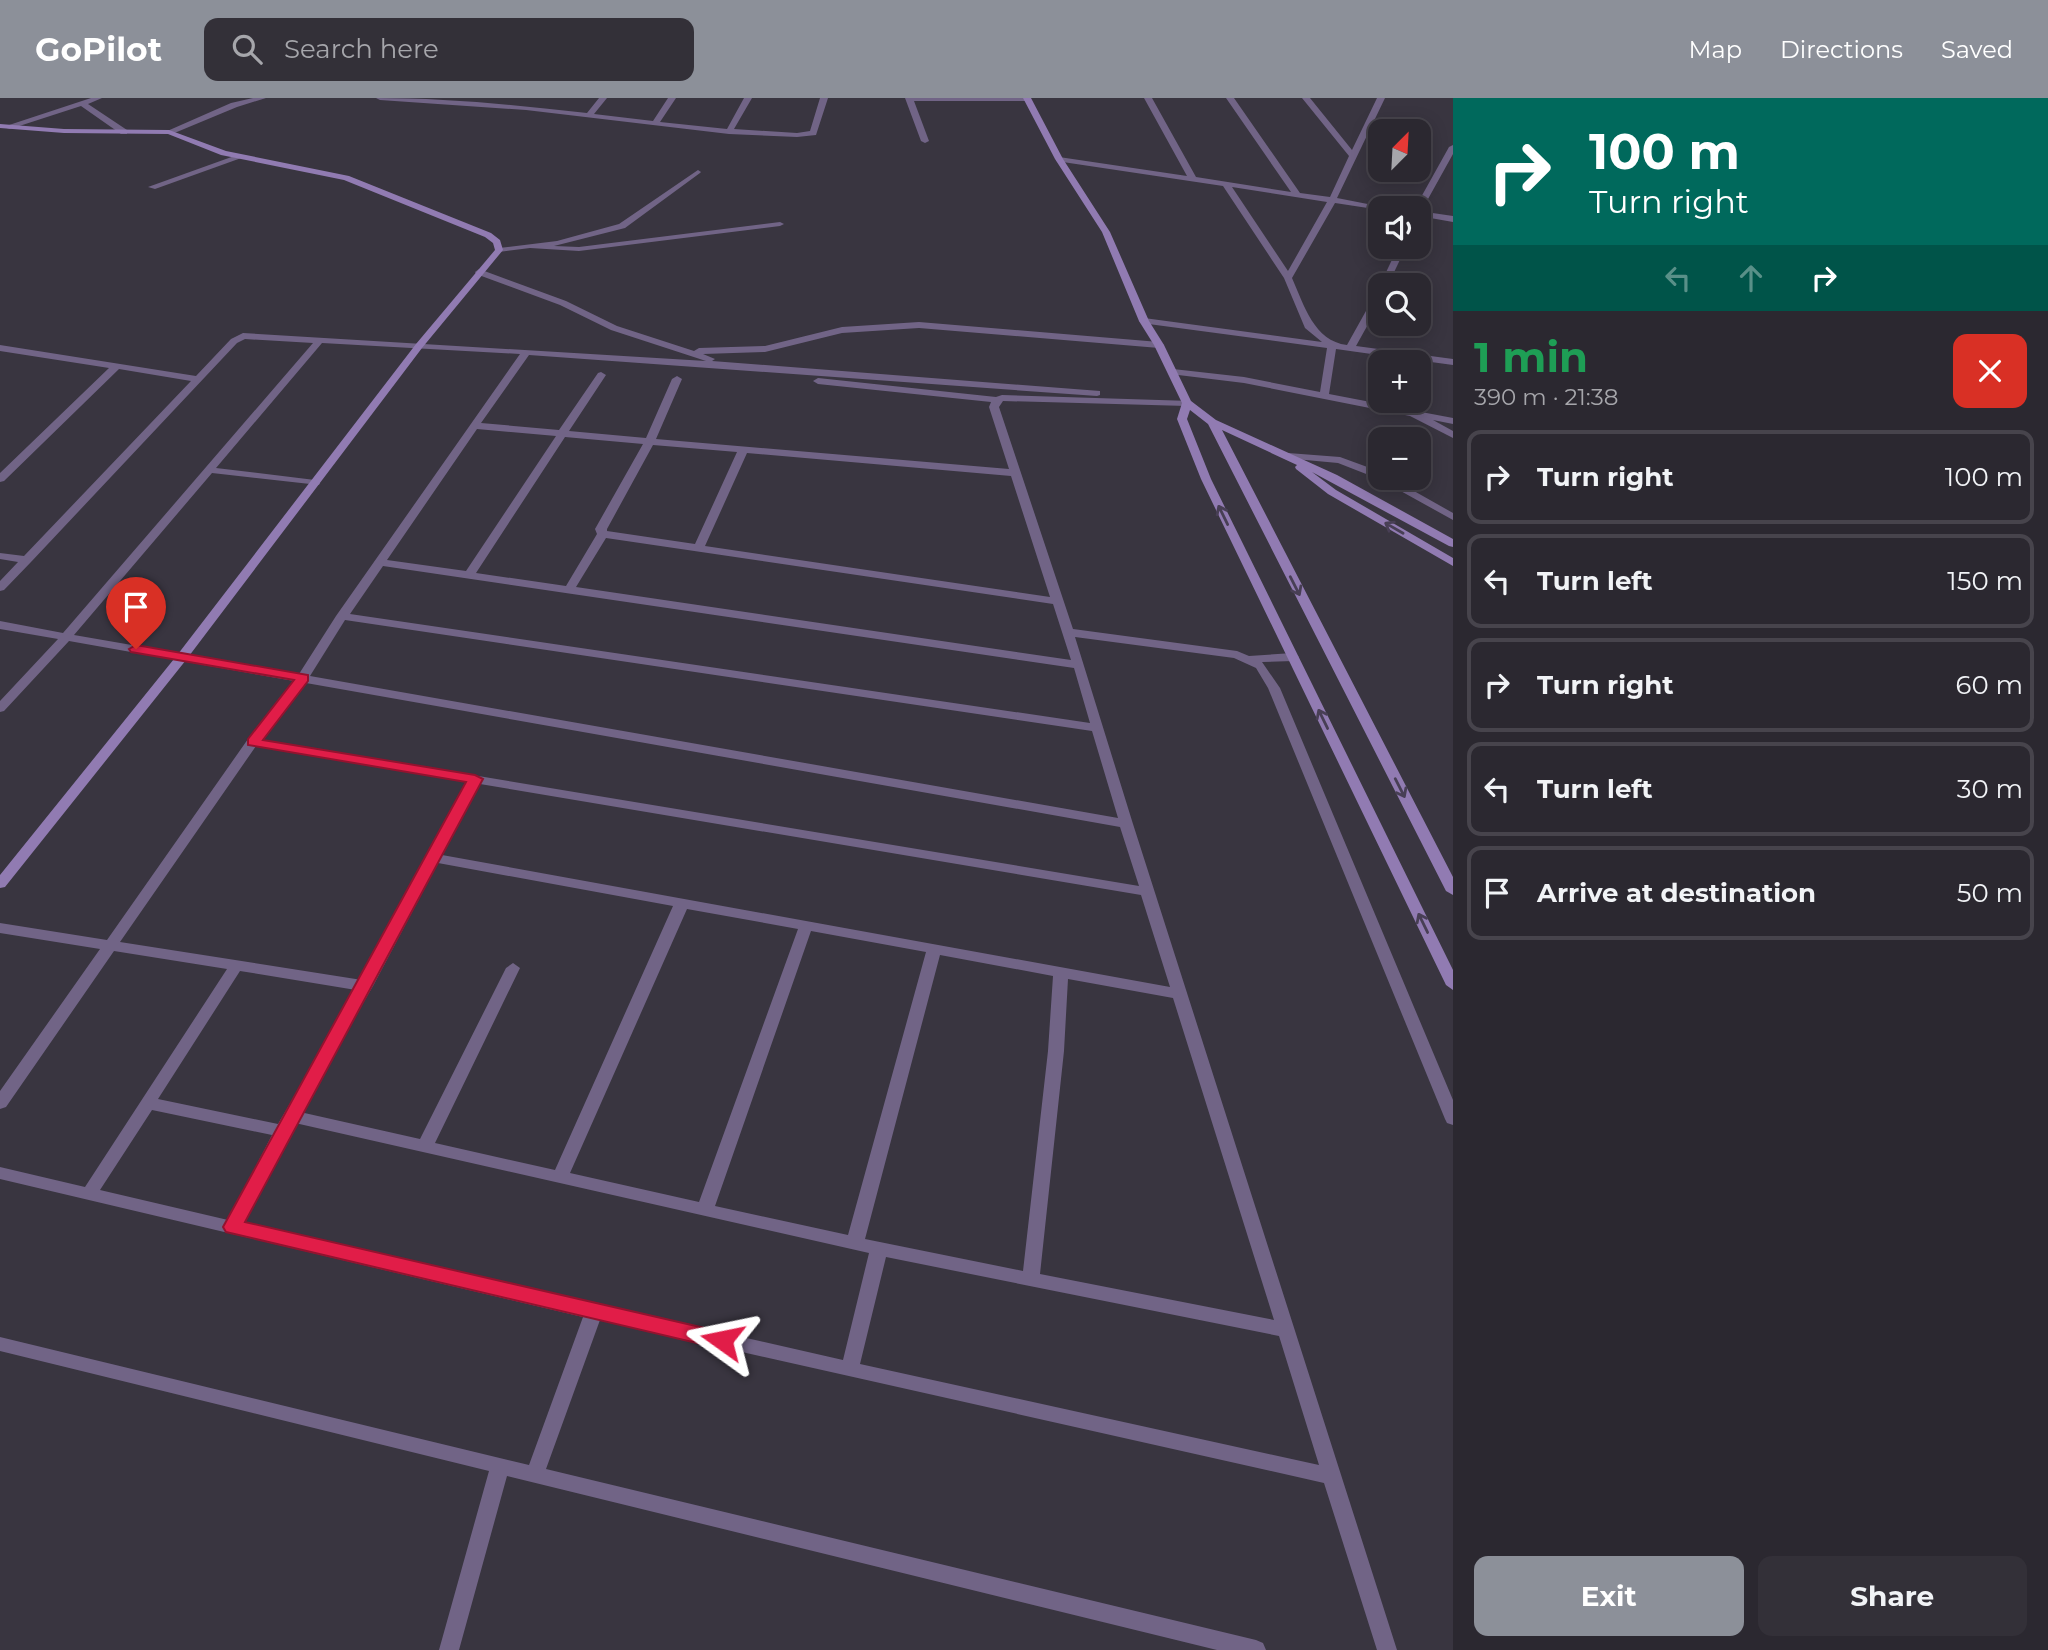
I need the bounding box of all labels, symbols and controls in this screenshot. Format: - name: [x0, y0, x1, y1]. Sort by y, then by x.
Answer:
- search box: [204, 18, 694, 81]
- text: GoPilot: [35, 29, 162, 69]
- icon: search: [228, 30, 266, 68]
- text: Search here: [284, 33, 439, 65]
- text: Map: [1689, 35, 1742, 64]
- text: Directions: [1780, 35, 1903, 64]
- text: Saved: [1941, 35, 2013, 64]
- north arrow: [1368, 119, 1432, 182]
- map controls: [1368, 119, 1431, 490]
- text: 100 m: [1589, 122, 1740, 181]
- icon: right: [1474, 126, 1565, 217]
- text: Turn right: [1589, 182, 1749, 221]
- button: sound: [1368, 196, 1431, 259]
- icon: left: [1659, 259, 1697, 297]
- icon: ahead: [1732, 259, 1770, 297]
- icon: right: [1805, 259, 1843, 297]
- button: search: [1368, 273, 1431, 336]
- text: 1 min: [1474, 331, 1588, 383]
- button: close: [1953, 334, 2027, 408]
- button: +: [1368, 350, 1431, 413]
- text: 390 m · 21:38: [1474, 383, 1618, 411]
- button: −: [1368, 427, 1431, 490]
- icon: right: [1478, 458, 1516, 496]
- text: Turn right: [1537, 461, 1673, 493]
- text: 100 m: [1945, 461, 2023, 493]
- one-way arrow: [1216, 505, 1230, 526]
- one-way arrow: [1384, 521, 1404, 535]
- icon: left: [1478, 562, 1516, 600]
- text: Turn left: [1537, 565, 1653, 597]
- text: 150 m: [1947, 565, 2023, 597]
- one-way arrow: [1289, 575, 1303, 596]
- pin: [106, 577, 166, 649]
- icon: arrive: [117, 588, 155, 626]
- icon: right: [1478, 666, 1516, 704]
- text: Turn right: [1537, 669, 1673, 701]
- text: 60 m: [1956, 669, 2023, 701]
- one-way arrow: [1316, 709, 1329, 730]
- icon: left: [1478, 770, 1516, 808]
- text: Turn left: [1537, 773, 1653, 805]
- text: 30 m: [1957, 773, 2023, 805]
- one-way arrow: [1393, 777, 1407, 798]
- icon: arrive: [1478, 874, 1516, 912]
- text: Arrive at destination: [1537, 877, 1816, 909]
- text: 50 m: [1957, 877, 2023, 909]
- one-way arrow: [1416, 913, 1429, 934]
- position arrow: [685, 1303, 759, 1377]
- button: Exit: [1474, 1556, 1744, 1636]
- button: Share: [1758, 1556, 2027, 1636]

